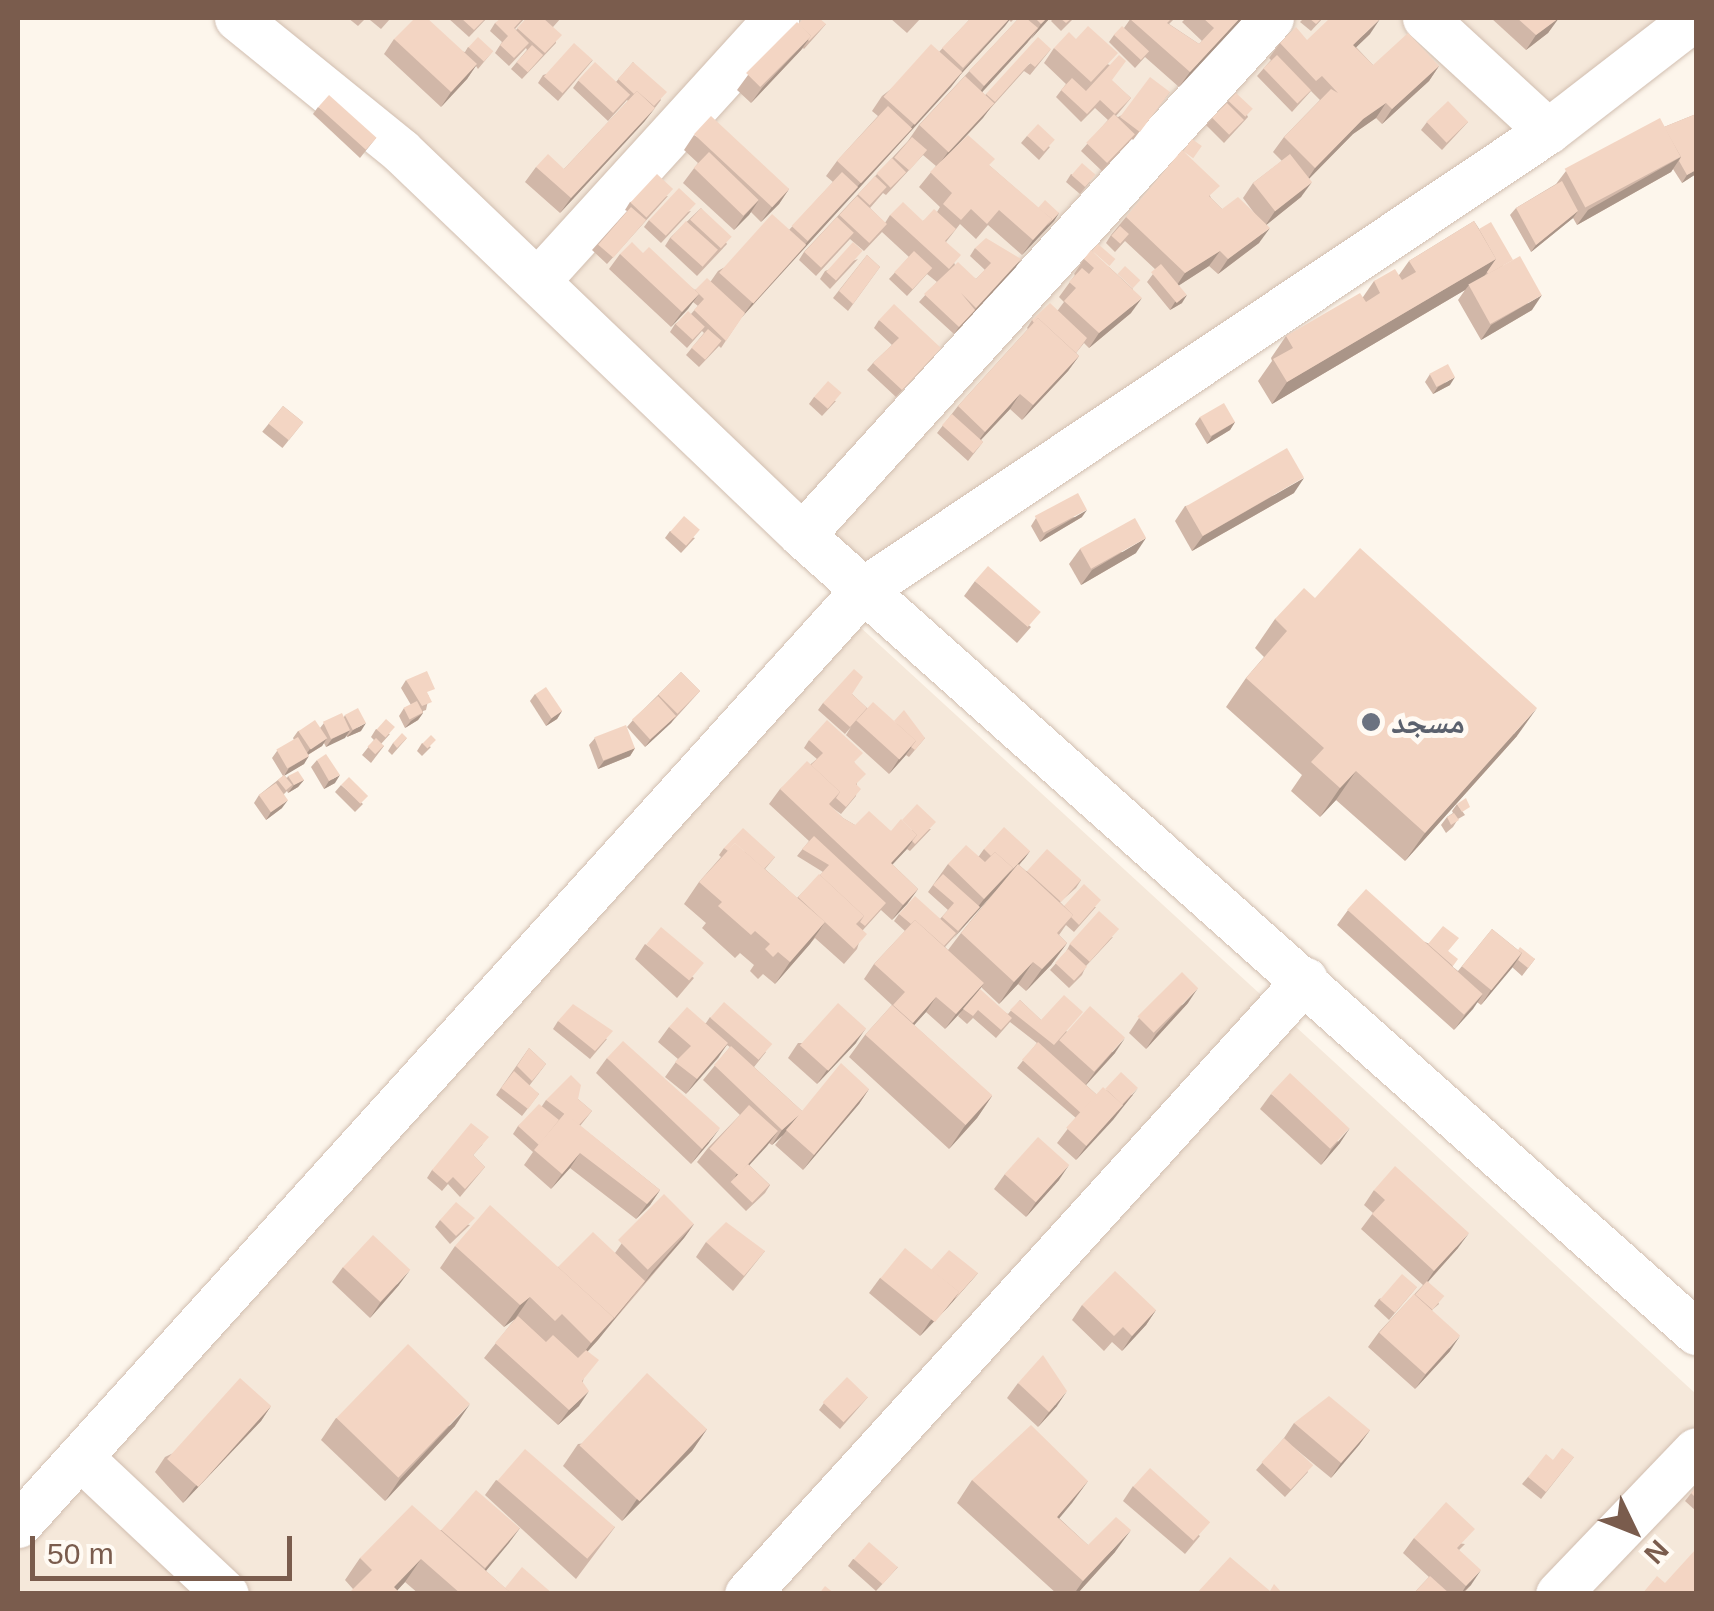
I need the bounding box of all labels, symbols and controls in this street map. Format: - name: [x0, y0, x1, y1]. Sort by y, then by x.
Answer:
- place label: مسجد: [1391, 703, 1465, 741]
- marker: مسجد: [1360, 711, 1382, 733]
- north arrow: [1584, 1481, 1684, 1581]
- scale bar: [35, 1516, 298, 1578]
- text: N: [1638, 1534, 1675, 1570]
- text: 50 m: [47, 1537, 114, 1570]

